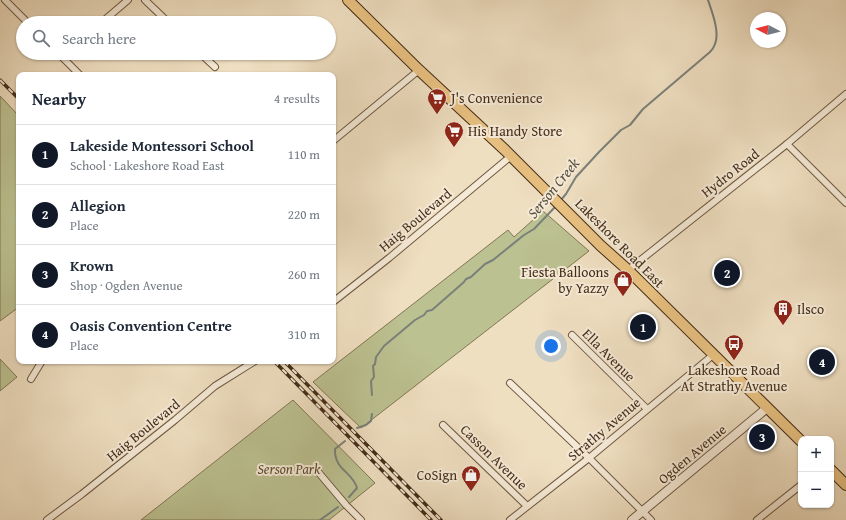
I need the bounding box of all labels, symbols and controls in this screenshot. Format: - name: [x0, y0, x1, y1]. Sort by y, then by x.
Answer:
- north arrow: [750, 12, 786, 48]
- search box: [16, 16, 336, 60]
- icon: search: [30, 27, 52, 49]
- text: Search here: [62, 28, 136, 49]
- text: Nearby: [32, 86, 86, 111]
- supermarket icon: J's Convenience: [426, 87, 448, 115]
- place label: J's Convenience: [449, 88, 543, 108]
- text: 4 results: [274, 89, 320, 108]
- supermarket icon: His Handy Store: [443, 120, 465, 148]
- place label: His Handy Store: [468, 121, 563, 141]
- text: Lakeside Montessori School: [70, 135, 254, 156]
- street label: Hydro Road: [697, 144, 764, 202]
- text: 1: [42, 145, 48, 164]
- text: 110 m: [288, 145, 320, 164]
- water label: Serson Creek: [522, 153, 584, 223]
- text: School · Lakeshore Road East: [70, 156, 225, 175]
- street label: Haig Boulevard: [374, 183, 456, 256]
- street label: Lakeshore Road East: [571, 194, 669, 292]
- text: Allegion: [70, 195, 126, 216]
- text: 2: [42, 205, 48, 224]
- text: 220 m: [288, 205, 320, 224]
- text: Place: [70, 216, 99, 235]
- text: Krown: [70, 255, 114, 276]
- pin: 2: [714, 258, 740, 288]
- place label: Fiesta Balloons by Yazzy: [521, 262, 609, 298]
- text: 3: [42, 265, 48, 284]
- text: 260 m: [288, 265, 320, 284]
- shop icon: Fiesta Balloons by Yazzy: [612, 269, 634, 297]
- text: Shop · Ogden Avenue: [70, 276, 183, 295]
- building icon: Ilsco: [772, 298, 794, 326]
- place label: Ilsco: [797, 299, 824, 319]
- pin: 1: [630, 312, 656, 342]
- text: Oasis Convention Centre: [70, 315, 232, 336]
- street label: Ella Avenue: [578, 324, 640, 386]
- text: 4: [42, 325, 48, 344]
- text: 310 m: [288, 325, 320, 344]
- bus stop icon: Lakeshore Road At Strathy Avenue: [723, 333, 745, 361]
- text: Place: [70, 336, 99, 355]
- your location: [541, 336, 561, 356]
- pin: 4: [809, 347, 835, 377]
- place label: Lakeshore Road At Strathy Avenue: [681, 360, 788, 396]
- street label: Strathy Avenue: [563, 392, 645, 466]
- street label: Haig Boulevard: [102, 394, 184, 466]
- street label: Ogden Avenue: [654, 419, 731, 488]
- street label: Casson Avenue: [456, 420, 532, 495]
- pin: 3: [749, 422, 775, 452]
- map controls: [798, 436, 834, 508]
- button: +: [798, 436, 834, 472]
- park label: Serson Park: [258, 459, 321, 479]
- shop icon: CoSign: [460, 464, 482, 492]
- place label: CoSign: [417, 465, 457, 485]
- button: −: [798, 472, 834, 508]

